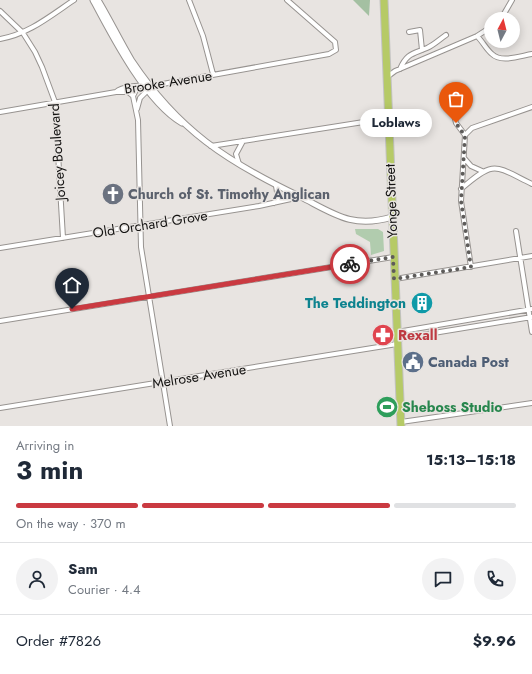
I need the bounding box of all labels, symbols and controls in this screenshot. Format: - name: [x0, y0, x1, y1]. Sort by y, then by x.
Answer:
- north arrow: [484, 12, 520, 48]
- map controls: [484, 12, 520, 48]
- street label: Brooke Avenue: [123, 65, 213, 99]
- pin: [439, 82, 473, 123]
- icon: bag: [445, 88, 467, 110]
- street label: Joicey Boulevard: [44, 103, 71, 203]
- callout: Loblaws: [360, 109, 432, 137]
- text: Loblaws: [372, 113, 420, 132]
- street label: Yonge Street: [380, 163, 402, 238]
- church icon: Church of St. Timothy Anglican: [100, 181, 126, 207]
- place label: Church of St. Timothy Anglican: [128, 184, 330, 204]
- street label: Old Orchard Grove: [91, 205, 209, 243]
- courier: [330, 244, 370, 284]
- icon: bike: [339, 253, 361, 275]
- pin: [55, 268, 89, 309]
- icon: home: [61, 274, 83, 296]
- building icon: The Teddington: [409, 290, 435, 316]
- place label: The Teddington: [305, 293, 406, 313]
- pharmacy icon: Rexall: [370, 322, 396, 348]
- place label: Rexall: [398, 325, 437, 345]
- public building icon: Canada Post: [400, 349, 426, 375]
- place label: Canada Post: [428, 352, 509, 372]
- street label: Melrose Avenue: [151, 359, 247, 393]
- sports icon: Sheboss Studio: [374, 394, 400, 420]
- place label: Sheboss Studio: [402, 397, 503, 417]
- text: Arriving in: [16, 436, 74, 455]
- text: 15:13–15:18: [426, 449, 516, 471]
- text: 3 min: [16, 451, 83, 489]
- text: On the way · 370 m: [16, 514, 126, 533]
- button: person: [16, 558, 58, 600]
- text: Sam: [68, 558, 98, 580]
- button: chat: [422, 558, 464, 600]
- button: phone: [474, 558, 516, 600]
- text: Courier · 4.4: [68, 580, 141, 599]
- text: Order #7826: [16, 630, 101, 652]
- text: $9.96: [473, 630, 516, 652]

